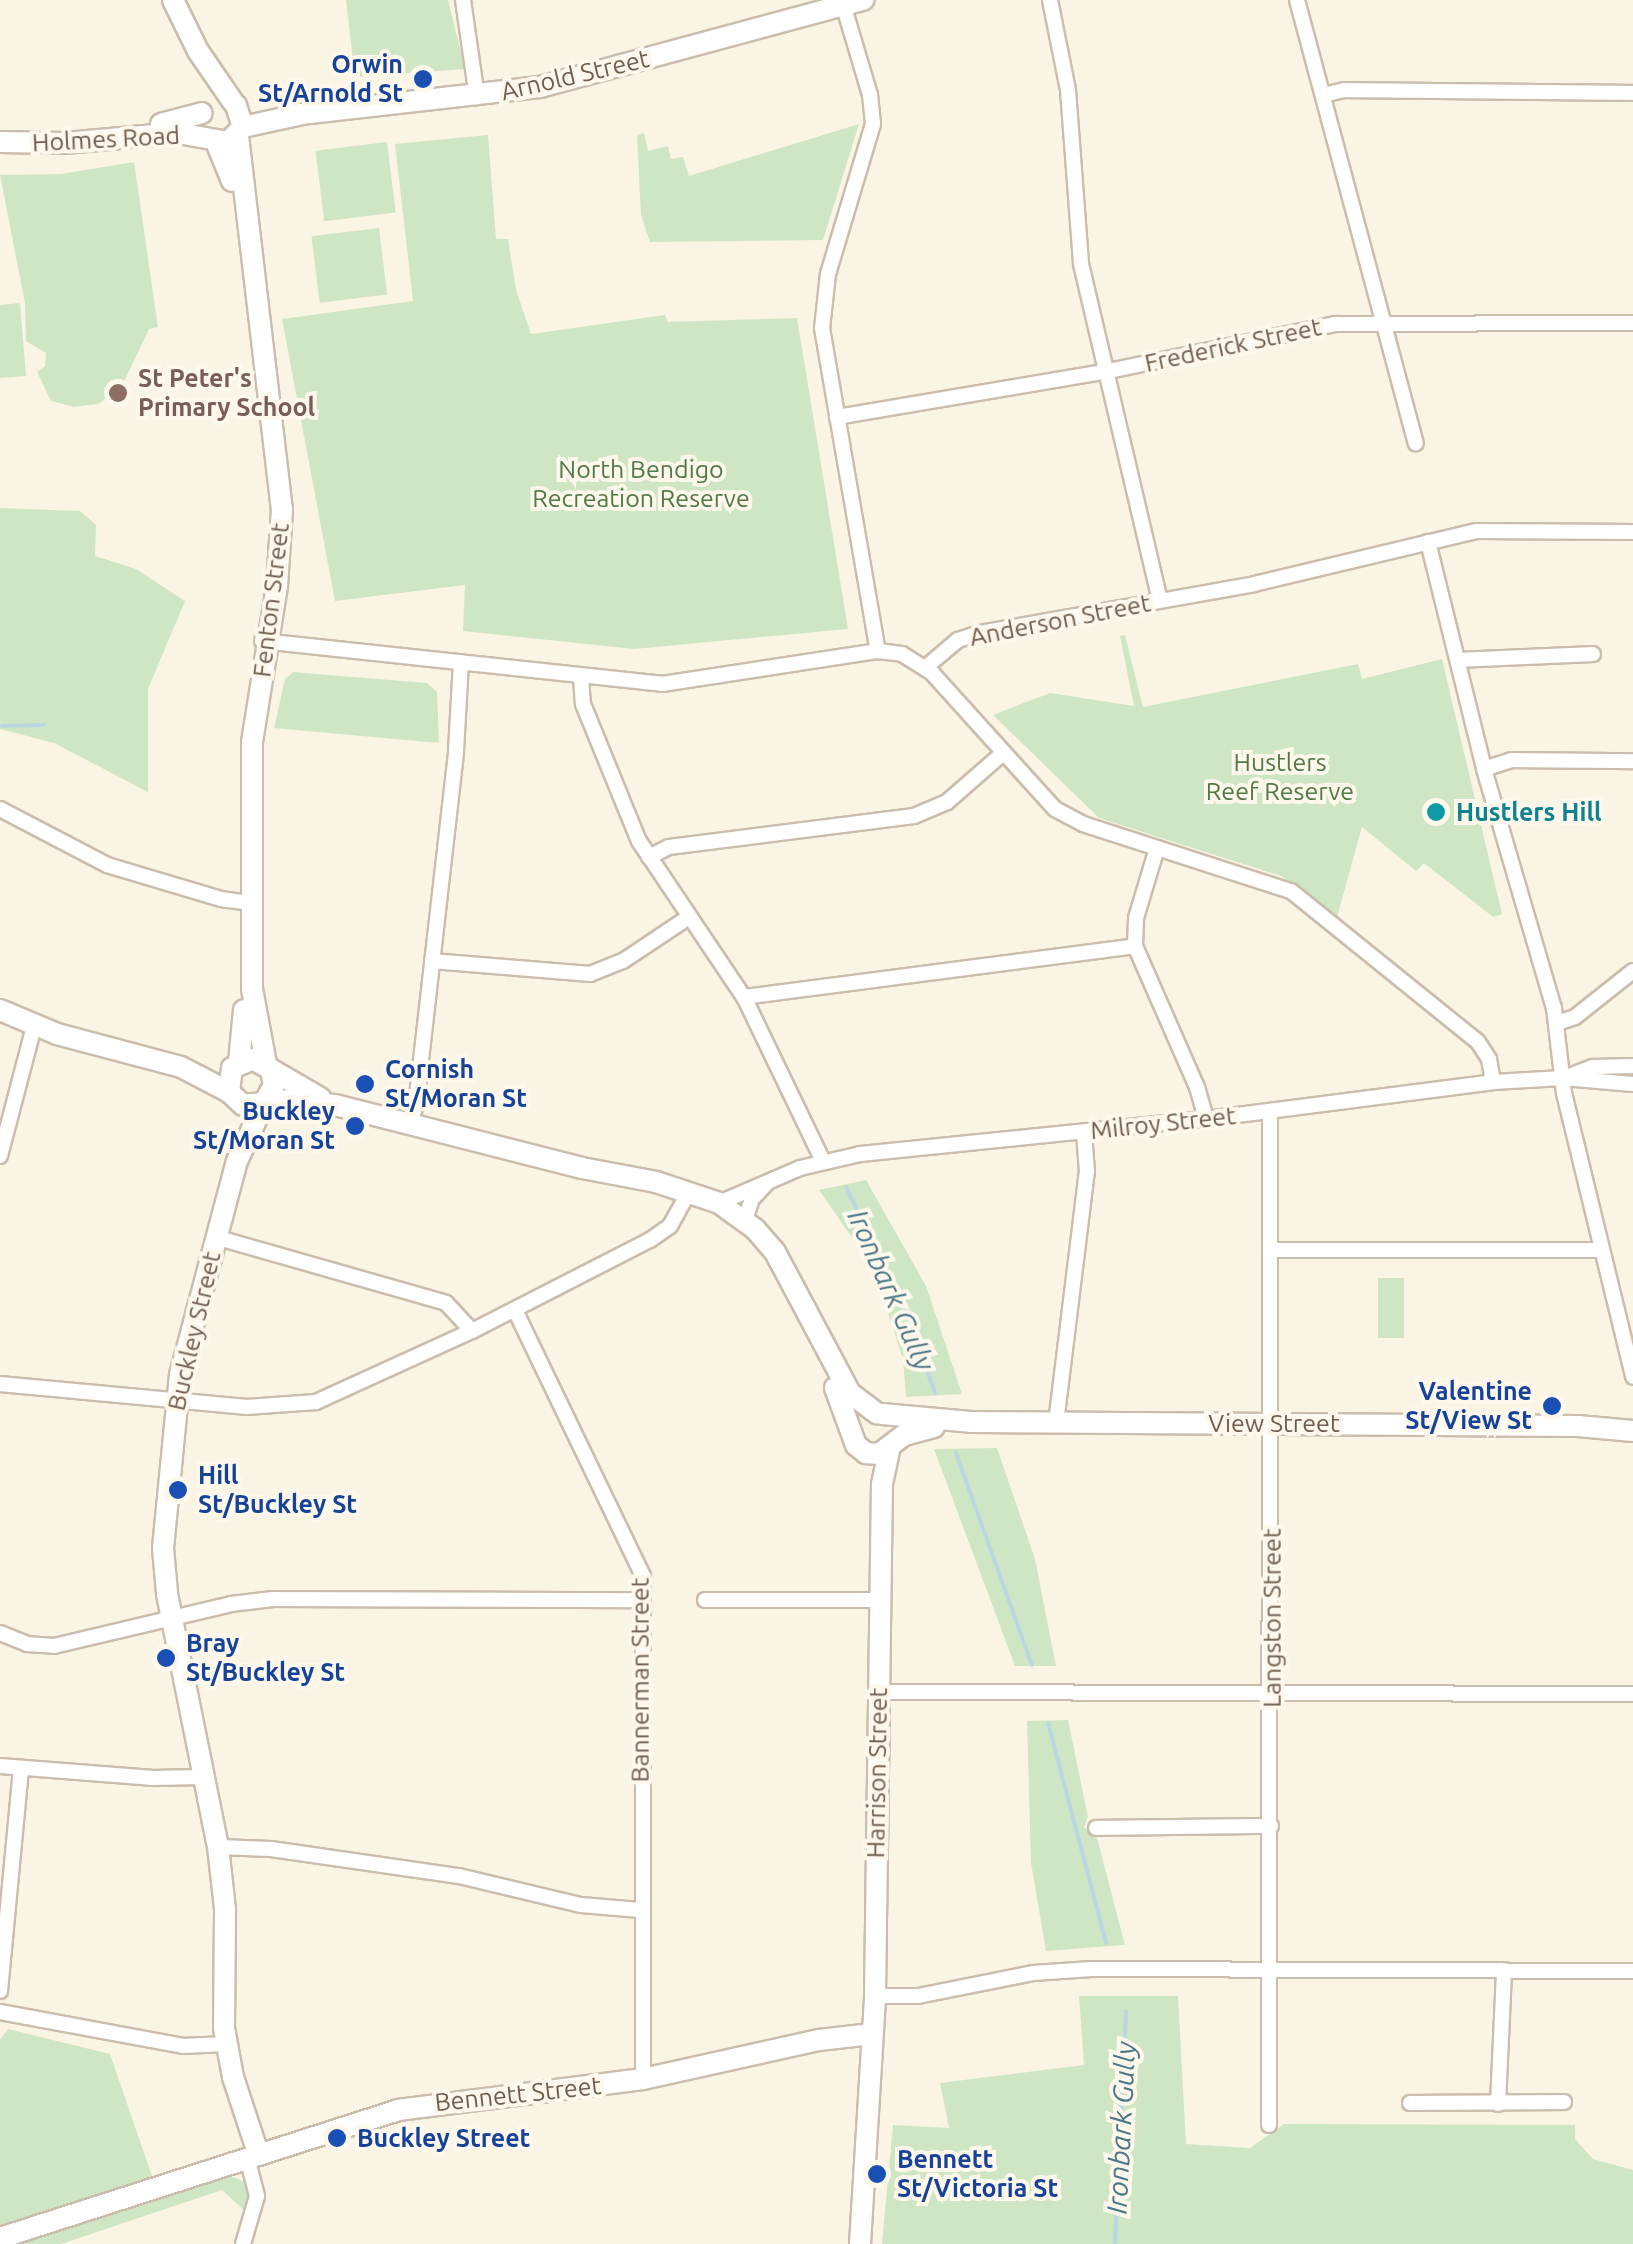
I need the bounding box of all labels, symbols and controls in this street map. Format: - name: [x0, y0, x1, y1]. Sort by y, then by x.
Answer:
- street label: Arnold Street: [498, 43, 652, 107]
- place label: Orwin St/Arnold St: [258, 50, 403, 109]
- marker: Orwin St/Arnold St: [412, 68, 434, 90]
- street label: Holmes Road: [31, 120, 181, 158]
- street label: Frederick Street: [1142, 312, 1324, 378]
- place label: St Peter's Primary School: [138, 364, 315, 423]
- marker: St Peter's Primary School: [107, 382, 129, 404]
- park label: North Bendigo Recreation Reserve: [532, 455, 750, 514]
- street label: Fenton Street: [247, 521, 295, 679]
- street label: Anderson Street: [967, 588, 1153, 652]
- park label: Hustlers Reef Reserve: [1206, 748, 1354, 807]
- place label: Hustlers Hill: [1456, 797, 1602, 827]
- marker: Hustlers Hill: [1425, 801, 1447, 823]
- place label: Cornish St/Moran St: [385, 1055, 527, 1114]
- marker: Cornish St/Moran St: [354, 1073, 376, 1095]
- place label: Buckley St/Moran St: [193, 1097, 335, 1156]
- street label: Milroy Street: [1089, 1100, 1237, 1146]
- marker: Buckley St/Moran St: [344, 1115, 366, 1137]
- water label: Ironbark Gully: [841, 1204, 941, 1376]
- street label: Buckley Street: [161, 1249, 227, 1413]
- place label: Valentine St/View St: [1405, 1377, 1532, 1436]
- marker: Valentine St/View St: [1541, 1395, 1563, 1417]
- street label: View Street: [1208, 1408, 1340, 1438]
- place label: Hill St/Buckley St: [198, 1461, 357, 1520]
- marker: Hill St/Buckley St: [167, 1479, 189, 1501]
- street label: Langston Street: [1257, 1528, 1287, 1708]
- street label: Bannerman Street: [625, 1578, 655, 1782]
- place label: Bray St/Buckley St: [186, 1629, 345, 1688]
- marker: Bray St/Buckley St: [155, 1647, 177, 1669]
- street label: Harrison Street: [861, 1687, 893, 1859]
- water label: Ironbark Gully: [1100, 2041, 1142, 2215]
- street label: Bennett Street: [433, 2070, 603, 2118]
- place label: Buckley Street: [357, 2123, 530, 2153]
- marker: Buckley Street: [326, 2127, 348, 2149]
- place label: Bennett St/Victoria St: [897, 2145, 1058, 2204]
- marker: Bennett St/Victoria St: [866, 2163, 888, 2185]

